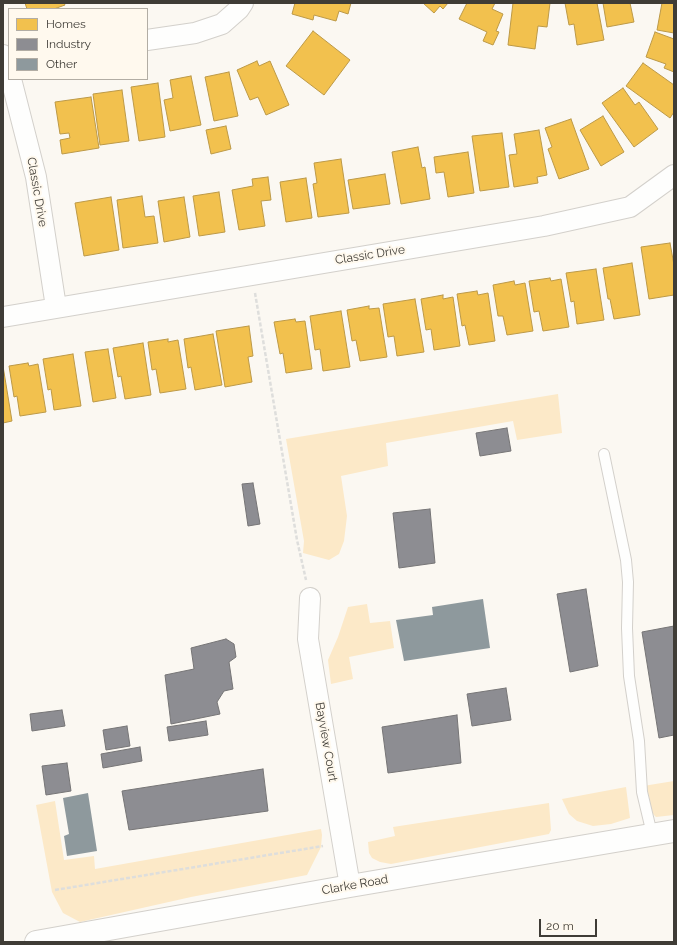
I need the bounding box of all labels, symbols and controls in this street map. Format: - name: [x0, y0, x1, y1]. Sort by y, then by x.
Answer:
- legend: [8, 8, 148, 80]
- text: Homes: [46, 17, 86, 31]
- text: Industry: [46, 37, 91, 51]
- text: Other: [46, 57, 77, 71]
- street label: Classic Drive: [24, 156, 50, 228]
- street label: Classic Drive: [334, 242, 406, 268]
- street label: Bayview Court: [312, 701, 340, 783]
- street label: Clarke Road: [321, 872, 389, 898]
- scale bar: [541, 911, 599, 937]
- text: 20 m: [546, 919, 574, 933]

